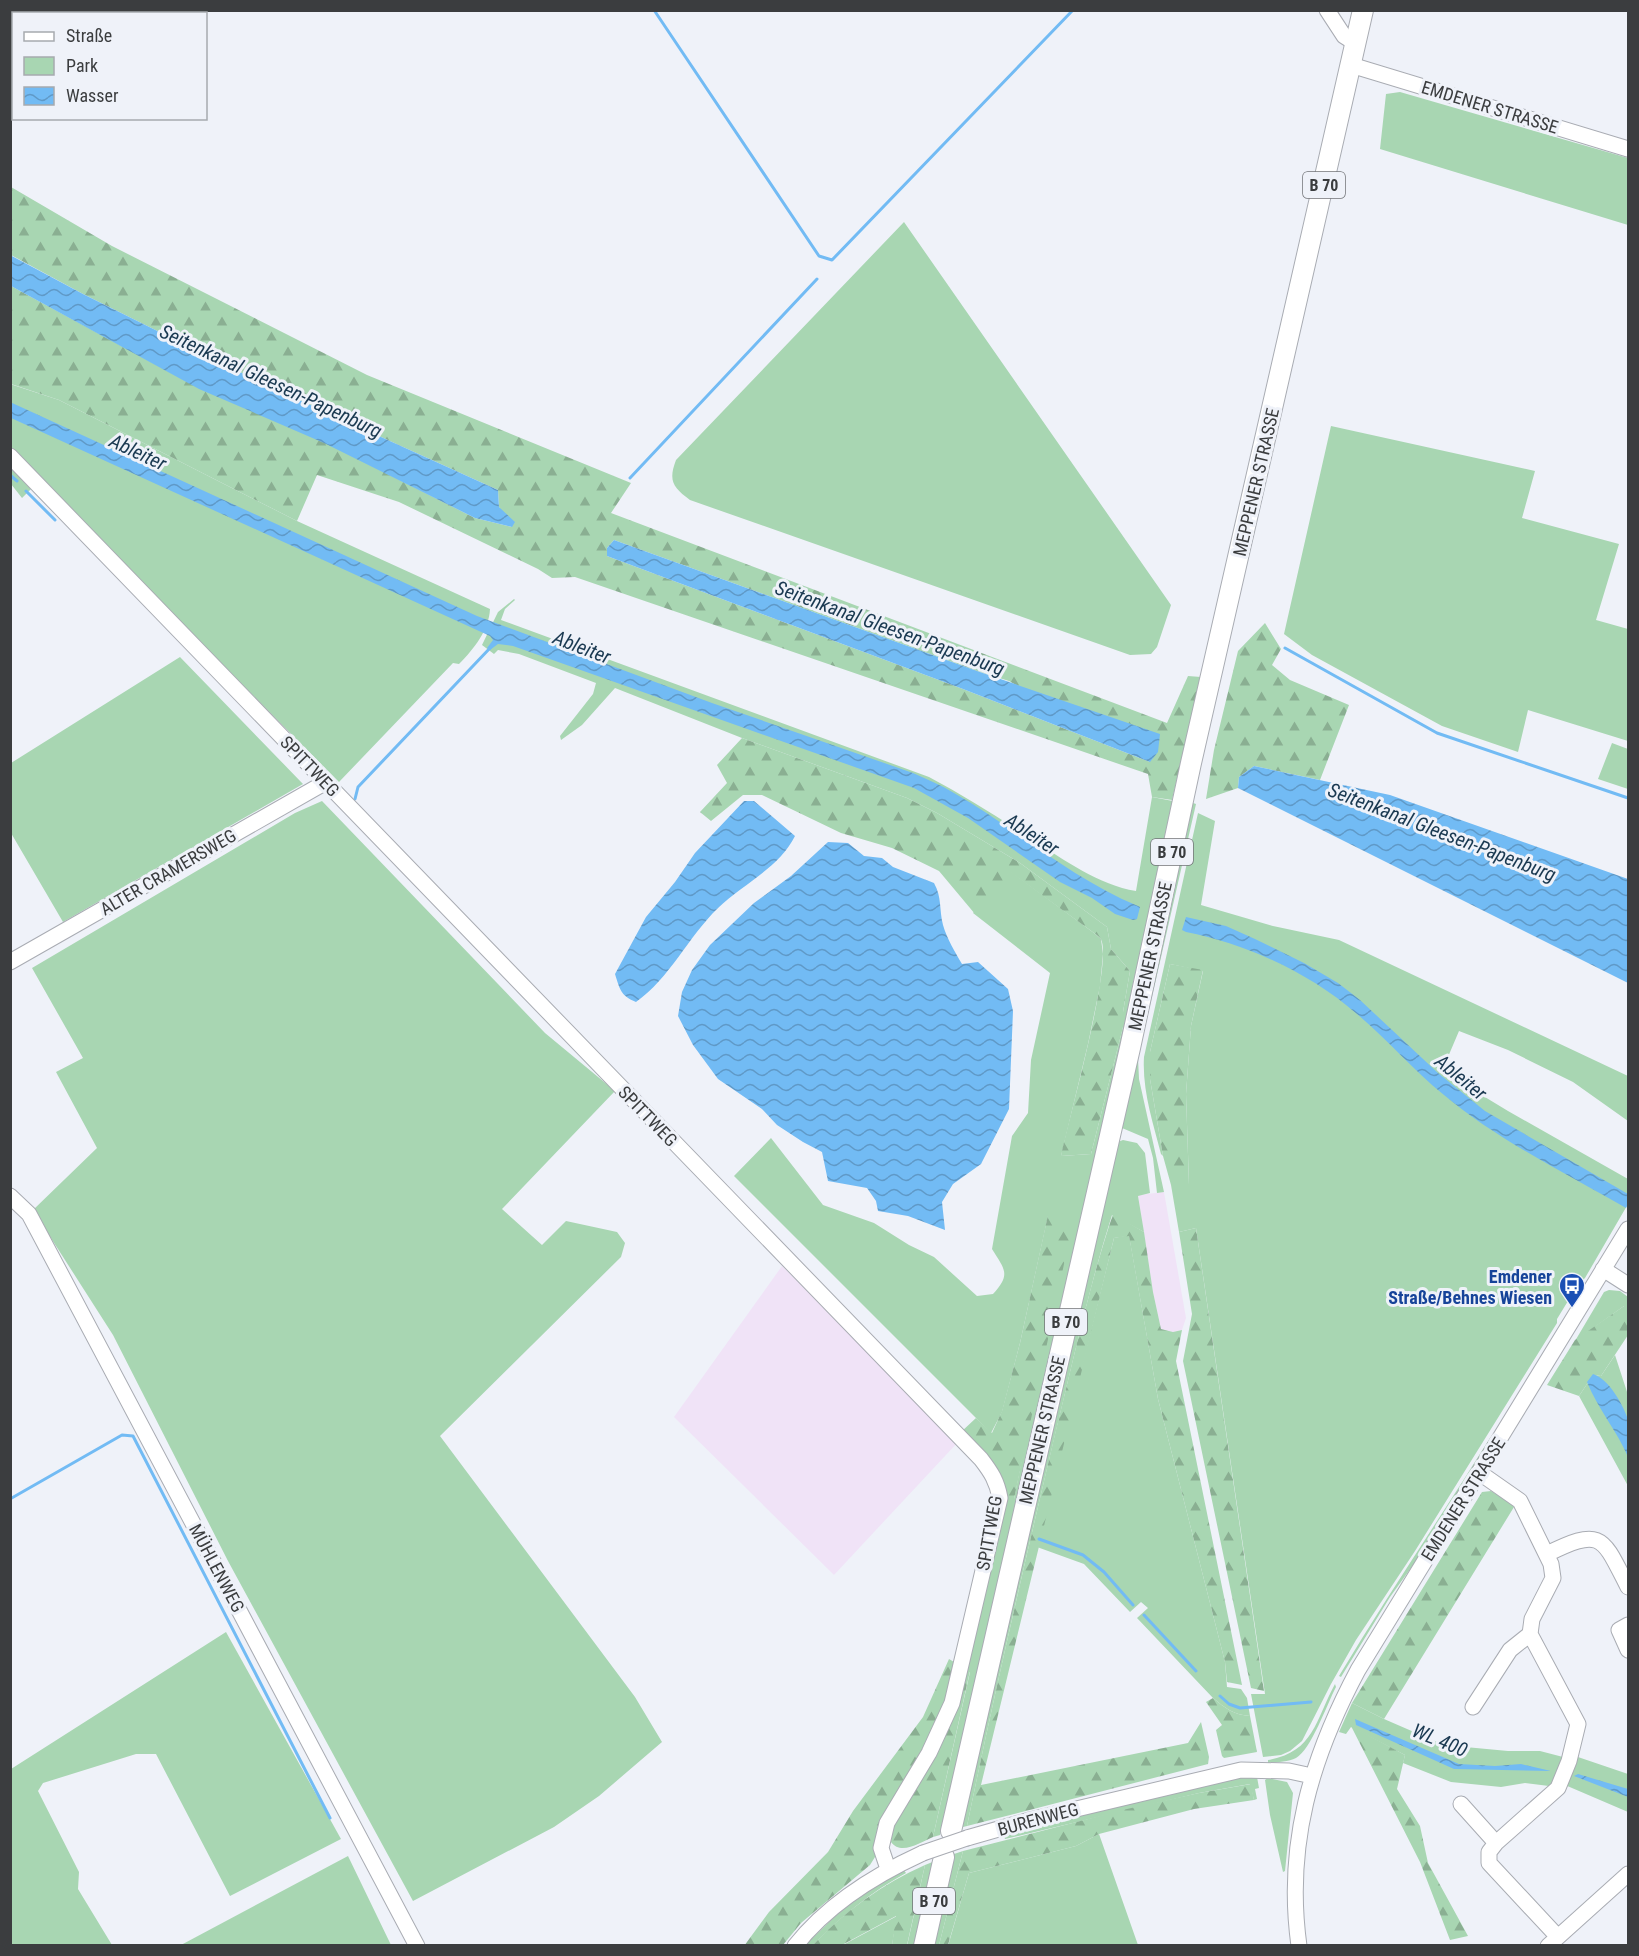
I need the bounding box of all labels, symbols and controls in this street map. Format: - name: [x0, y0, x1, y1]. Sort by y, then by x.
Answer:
- legend: [12, 12, 207, 120]
- text: Straße: [66, 25, 112, 46]
- text: Park: [66, 55, 98, 76]
- street label: EMDENER STRASSE: [1419, 76, 1561, 138]
- text: Wasser: [66, 85, 119, 106]
- road number: B 70: [1303, 172, 1345, 198]
- water label: Seitenkanal Gleesen-Papenburg: [156, 319, 386, 443]
- street label: MEPPENER STRASSE: [1229, 406, 1283, 558]
- water label: Ableiter: [105, 428, 171, 476]
- water label: Seitenkanal Gleesen-Papenburg: [772, 575, 1008, 681]
- water label: Ableiter: [549, 625, 615, 669]
- street label: SPITTWEG: [276, 731, 344, 801]
- water label: Seitenkanal Gleesen-Papenburg: [1325, 777, 1560, 887]
- water label: Ableiter: [1000, 807, 1064, 861]
- street label: ALTER CRAMERSWEG: [96, 825, 240, 919]
- road number: B 70: [1151, 839, 1193, 865]
- street label: MEPPENER STRASSE: [1124, 880, 1176, 1032]
- water label: Ableiter: [1430, 1048, 1493, 1106]
- street label: SPITTWEG: [614, 1081, 682, 1151]
- place label: Emdener Straße/Behnes Wiesen: [1388, 1266, 1552, 1308]
- bus stop icon: Emdener Straße/Behnes Wiesen: [1557, 1271, 1587, 1309]
- road number: B 70: [1045, 1309, 1087, 1335]
- street label: MEPPENER STRASSE: [1015, 1354, 1069, 1506]
- street label: EMDENER STRASSE: [1417, 1433, 1510, 1565]
- street label: SPITTWEG: [972, 1494, 1006, 1572]
- street label: MÜHLENWEG: [185, 1520, 249, 1616]
- water label: WL 400: [1409, 1718, 1471, 1762]
- street label: BURENWEG: [995, 1798, 1081, 1840]
- road number: B 70: [913, 1888, 955, 1914]

